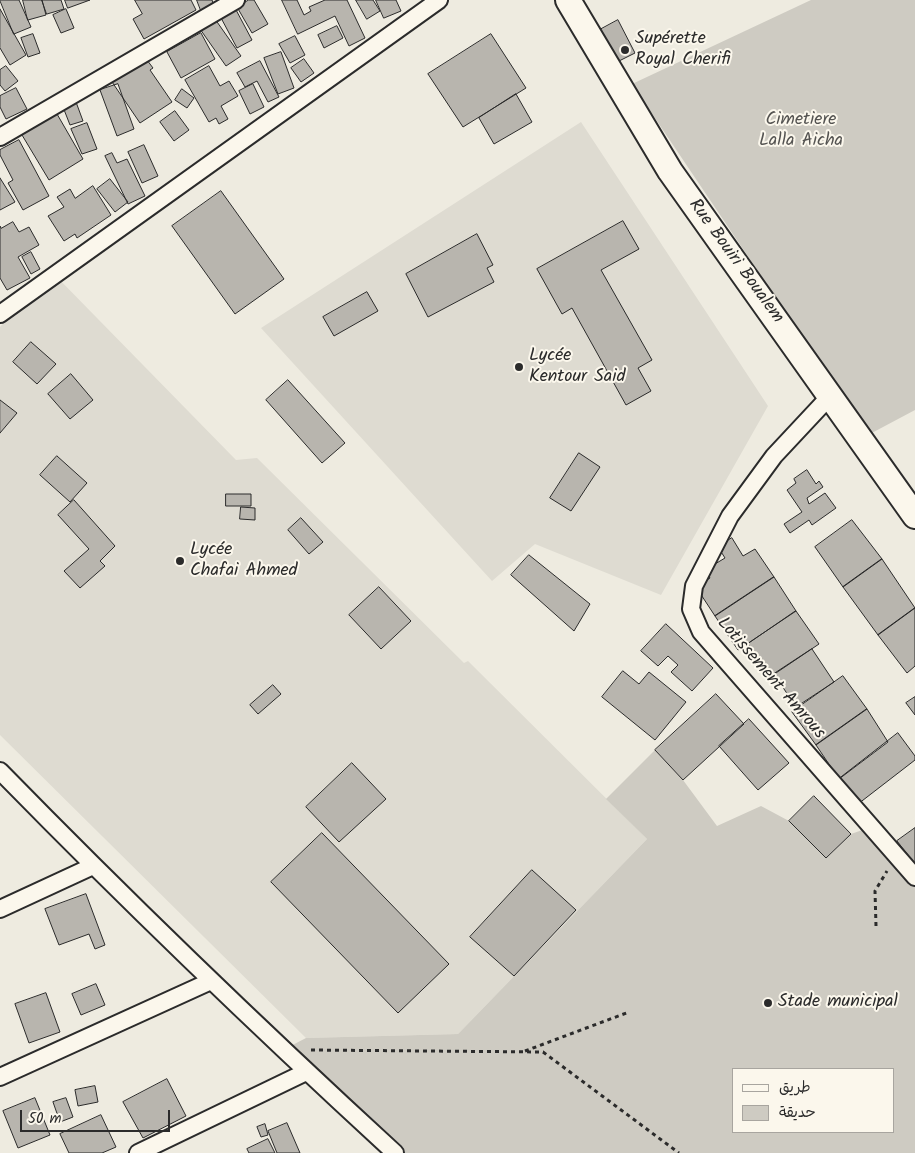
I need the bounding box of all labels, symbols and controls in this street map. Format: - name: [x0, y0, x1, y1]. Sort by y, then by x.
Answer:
- place label: Supérette Royal Cherifi: [635, 29, 730, 72]
- marker: Supérette Royal Cherifi: [619, 44, 631, 56]
- park label: Cimetiere Lalla Aicha: [759, 110, 843, 152]
- street label: Rue Bouiri Boualem: [683, 196, 787, 328]
- place label: Lycée Kentour Said: [529, 346, 626, 388]
- marker: Lycée Kentour Said: [513, 361, 525, 373]
- place label: Lycée Chafai Ahmed: [190, 540, 298, 582]
- marker: Lycée Chafai Ahmed: [174, 555, 186, 567]
- street label: Lotissement Amrous: [711, 614, 829, 744]
- place label: Stade municipal: [778, 992, 898, 1014]
- marker: Stade municipal: [762, 997, 774, 1009]
- legend: [732, 1068, 895, 1133]
- text: طريق: [779, 1076, 811, 1100]
- scale bar: [22, 1100, 172, 1132]
- text: حديقة: [779, 1101, 816, 1125]
- text: 50 m: [28, 1107, 62, 1131]

